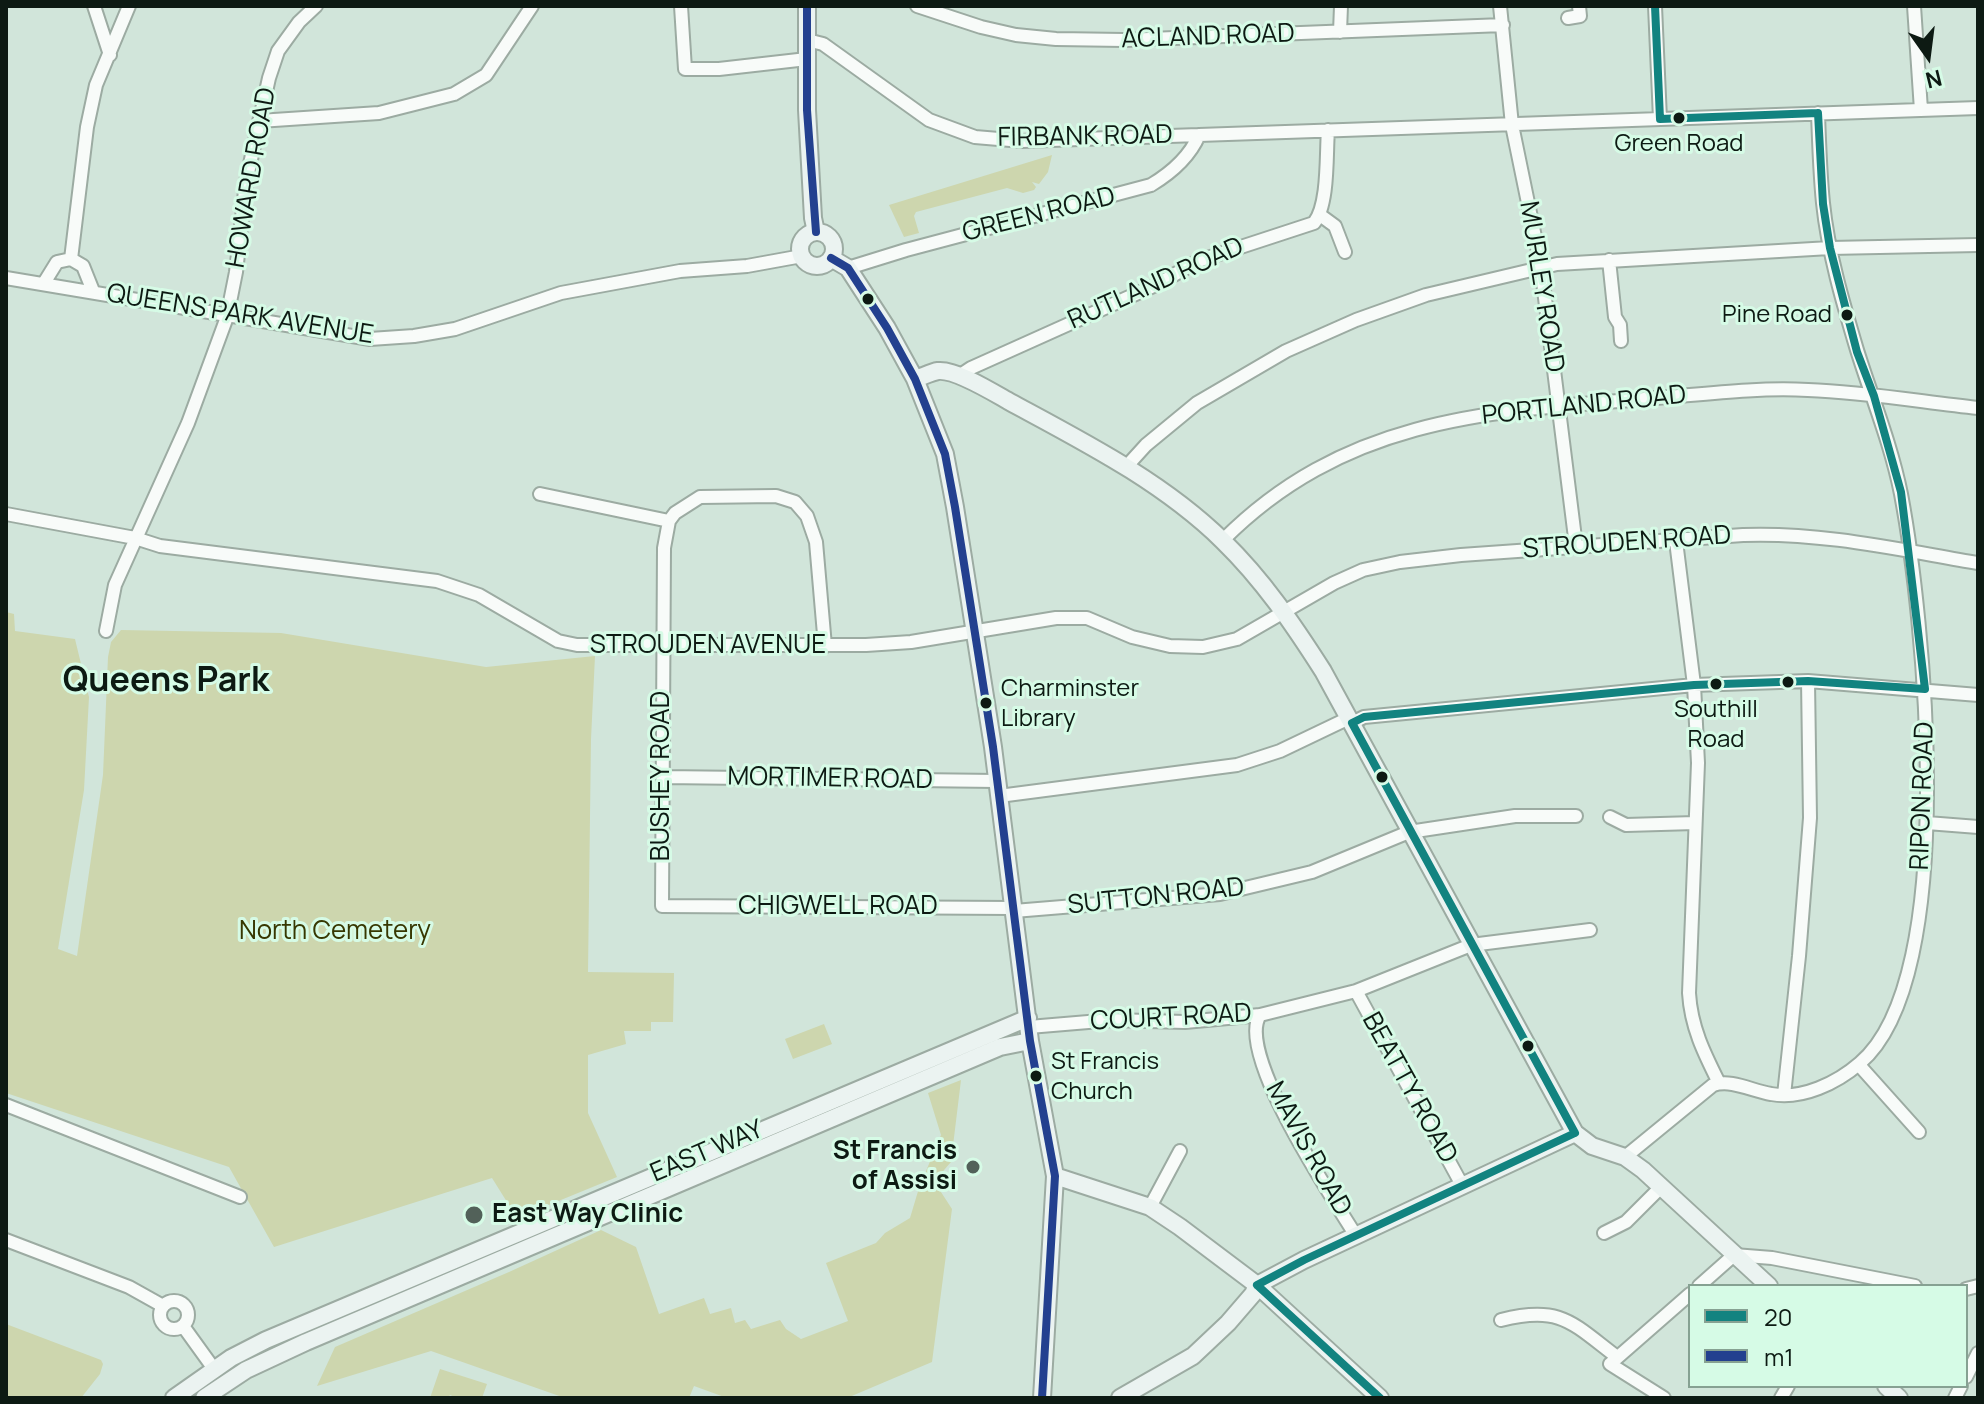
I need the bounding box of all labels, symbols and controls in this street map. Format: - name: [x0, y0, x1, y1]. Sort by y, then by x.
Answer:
- north arrow: [1888, 16, 1968, 96]
- street label: ACLAND ROAD: [1121, 18, 1295, 56]
- text: N: [1923, 63, 1945, 96]
- street label: HOWARD ROAD: [221, 85, 283, 271]
- marker: Green Road: [1671, 110, 1687, 126]
- street label: FIRBANK ROAD: [997, 120, 1173, 154]
- place label: Green Road: [1615, 130, 1743, 158]
- street label: GREEN ROAD: [960, 181, 1118, 249]
- street label: MURLEY ROAD: [1512, 199, 1570, 375]
- street label: RUTLAND ROAD: [1063, 231, 1249, 337]
- street label: QUEENS PARK AVENUE: [104, 279, 376, 351]
- unlabelled marker: [860, 291, 876, 307]
- place label: Pine Road: [1722, 301, 1832, 329]
- marker: Pine Road: [1839, 307, 1855, 323]
- street label: PORTLAND ROAD: [1480, 380, 1688, 432]
- street label: STROUDEN ROAD: [1522, 520, 1732, 566]
- street label: STROUDEN AVENUE: [590, 630, 826, 662]
- district label: Queens Park: [63, 661, 269, 701]
- unlabelled marker: [1780, 674, 1796, 690]
- place label: Charminster Library: [1001, 675, 1139, 731]
- marker: Southill Road: [1708, 676, 1724, 692]
- street label: BUSHEY ROAD: [646, 691, 678, 861]
- marker: Charminster Library: [978, 695, 994, 711]
- place label: Southill Road: [1674, 696, 1758, 752]
- street label: RIPON ROAD: [1905, 721, 1941, 871]
- street label: MORTIMER ROAD: [727, 762, 933, 796]
- unlabelled marker: [1374, 769, 1390, 785]
- street label: SUTTON ROAD: [1066, 872, 1246, 922]
- street label: CHIGWELL ROAD: [738, 891, 938, 923]
- park label: North Cemetery: [239, 916, 431, 948]
- street label: COURT ROAD: [1090, 998, 1252, 1038]
- street label: BEATTY ROAD: [1355, 1007, 1463, 1169]
- unlabelled marker: [1520, 1038, 1536, 1054]
- place label: St Francis Church: [1051, 1048, 1159, 1104]
- marker: St Francis Church: [1028, 1068, 1044, 1084]
- street label: MAVIS ROAD: [1258, 1077, 1358, 1221]
- street label: EAST WAY: [646, 1114, 768, 1190]
- place label: St Francis of Assisi: [833, 1136, 957, 1198]
- marker: St Francis of Assisi: [964, 1158, 982, 1176]
- place label: East Way Clinic: [492, 1199, 683, 1231]
- marker: East Way Clinic: [463, 1204, 485, 1226]
- legend: [1688, 1284, 1968, 1388]
- text: 20: [1764, 1300, 1792, 1333]
- text: m1: [1764, 1340, 1794, 1373]

